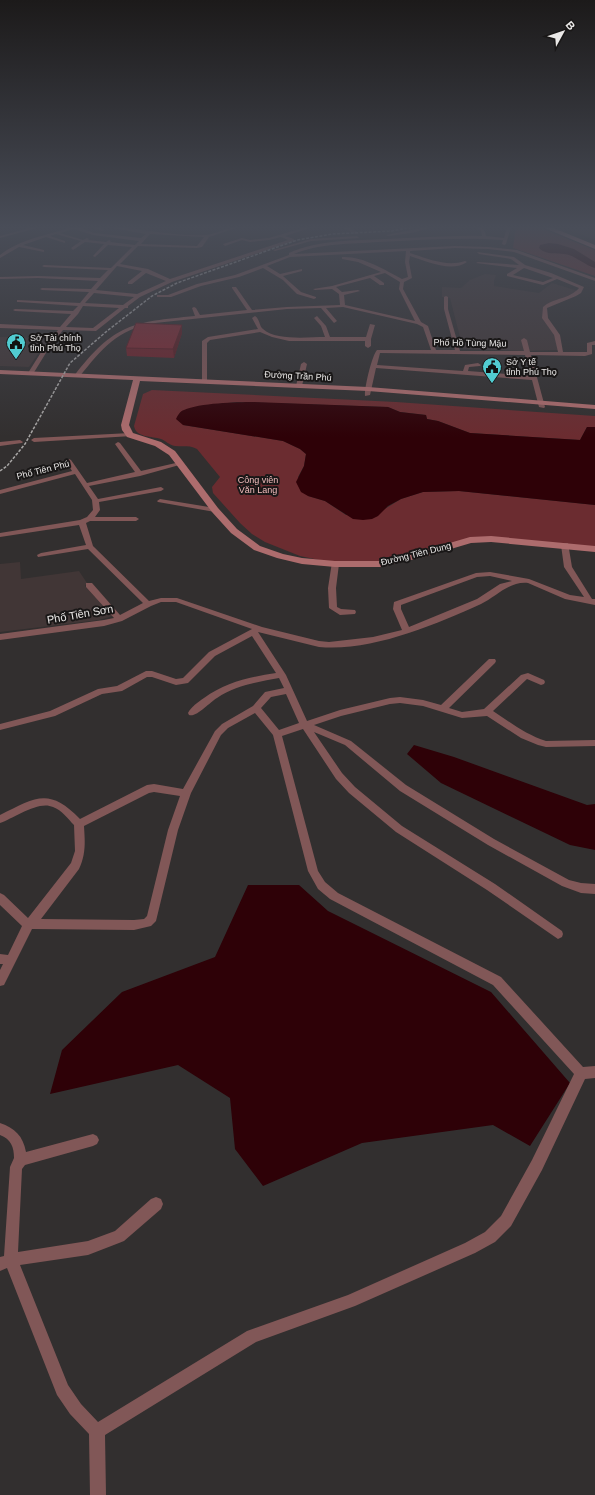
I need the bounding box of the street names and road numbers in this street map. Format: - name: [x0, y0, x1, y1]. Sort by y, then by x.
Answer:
- street label: Phố Hồ Tùng Mậu: [433, 337, 507, 349]
- street label: Đường Trần Phú: [264, 369, 332, 383]
- street label: Phố Tiên Phú: [16, 459, 70, 481]
- street label: Đường Tiên Dung: [380, 540, 452, 568]
- street label: Phố Tiên Sơn: [46, 602, 114, 626]

